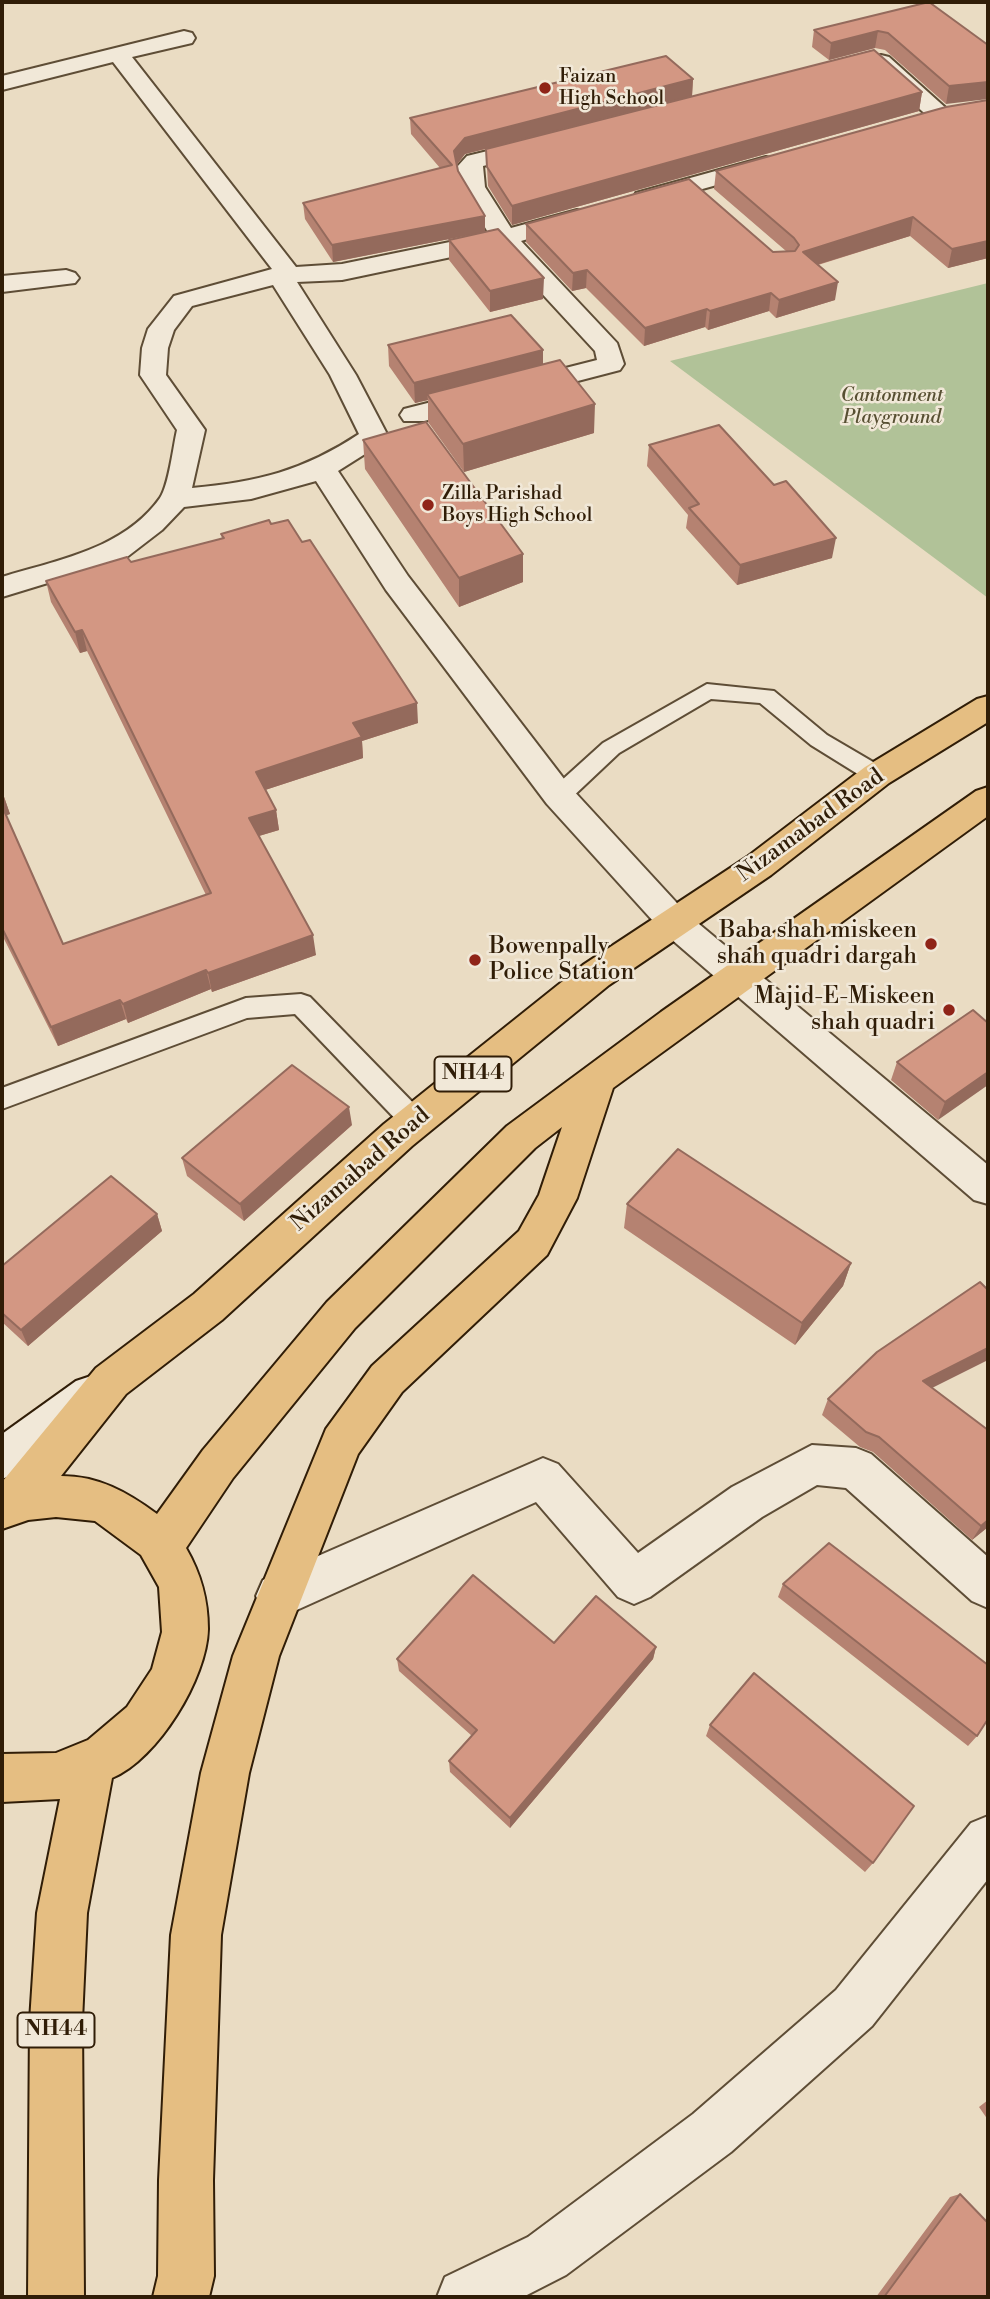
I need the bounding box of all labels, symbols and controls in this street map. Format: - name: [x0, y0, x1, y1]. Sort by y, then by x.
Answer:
- place label: Faizan High School: [559, 66, 664, 110]
- marker: Faizan High School: [537, 80, 553, 96]
- park label: Cantonment Playground: [841, 385, 943, 429]
- place label: Zilla Parishad Boys High School: [442, 483, 592, 527]
- marker: Zilla Parishad Boys High School: [420, 497, 436, 513]
- street label: Nizamabad Road: [732, 763, 890, 889]
- place label: Baba shah miskeen shah quadri dargah: [717, 917, 917, 971]
- place label: Bowenpally Police Station: [489, 933, 634, 987]
- marker: Baba shah miskeen shah quadri dargah: [923, 936, 939, 952]
- marker: Bowenpally Police Station: [467, 952, 483, 968]
- place label: Majid-E-Miskeen shah quadri: [754, 983, 935, 1037]
- marker: Majid-E-Miskeen shah quadri: [941, 1002, 957, 1018]
- road number: NH44: [434, 1056, 512, 1092]
- street label: Nizamabad Road: [286, 1102, 436, 1238]
- road number: NH44: [18, 2012, 94, 2048]

